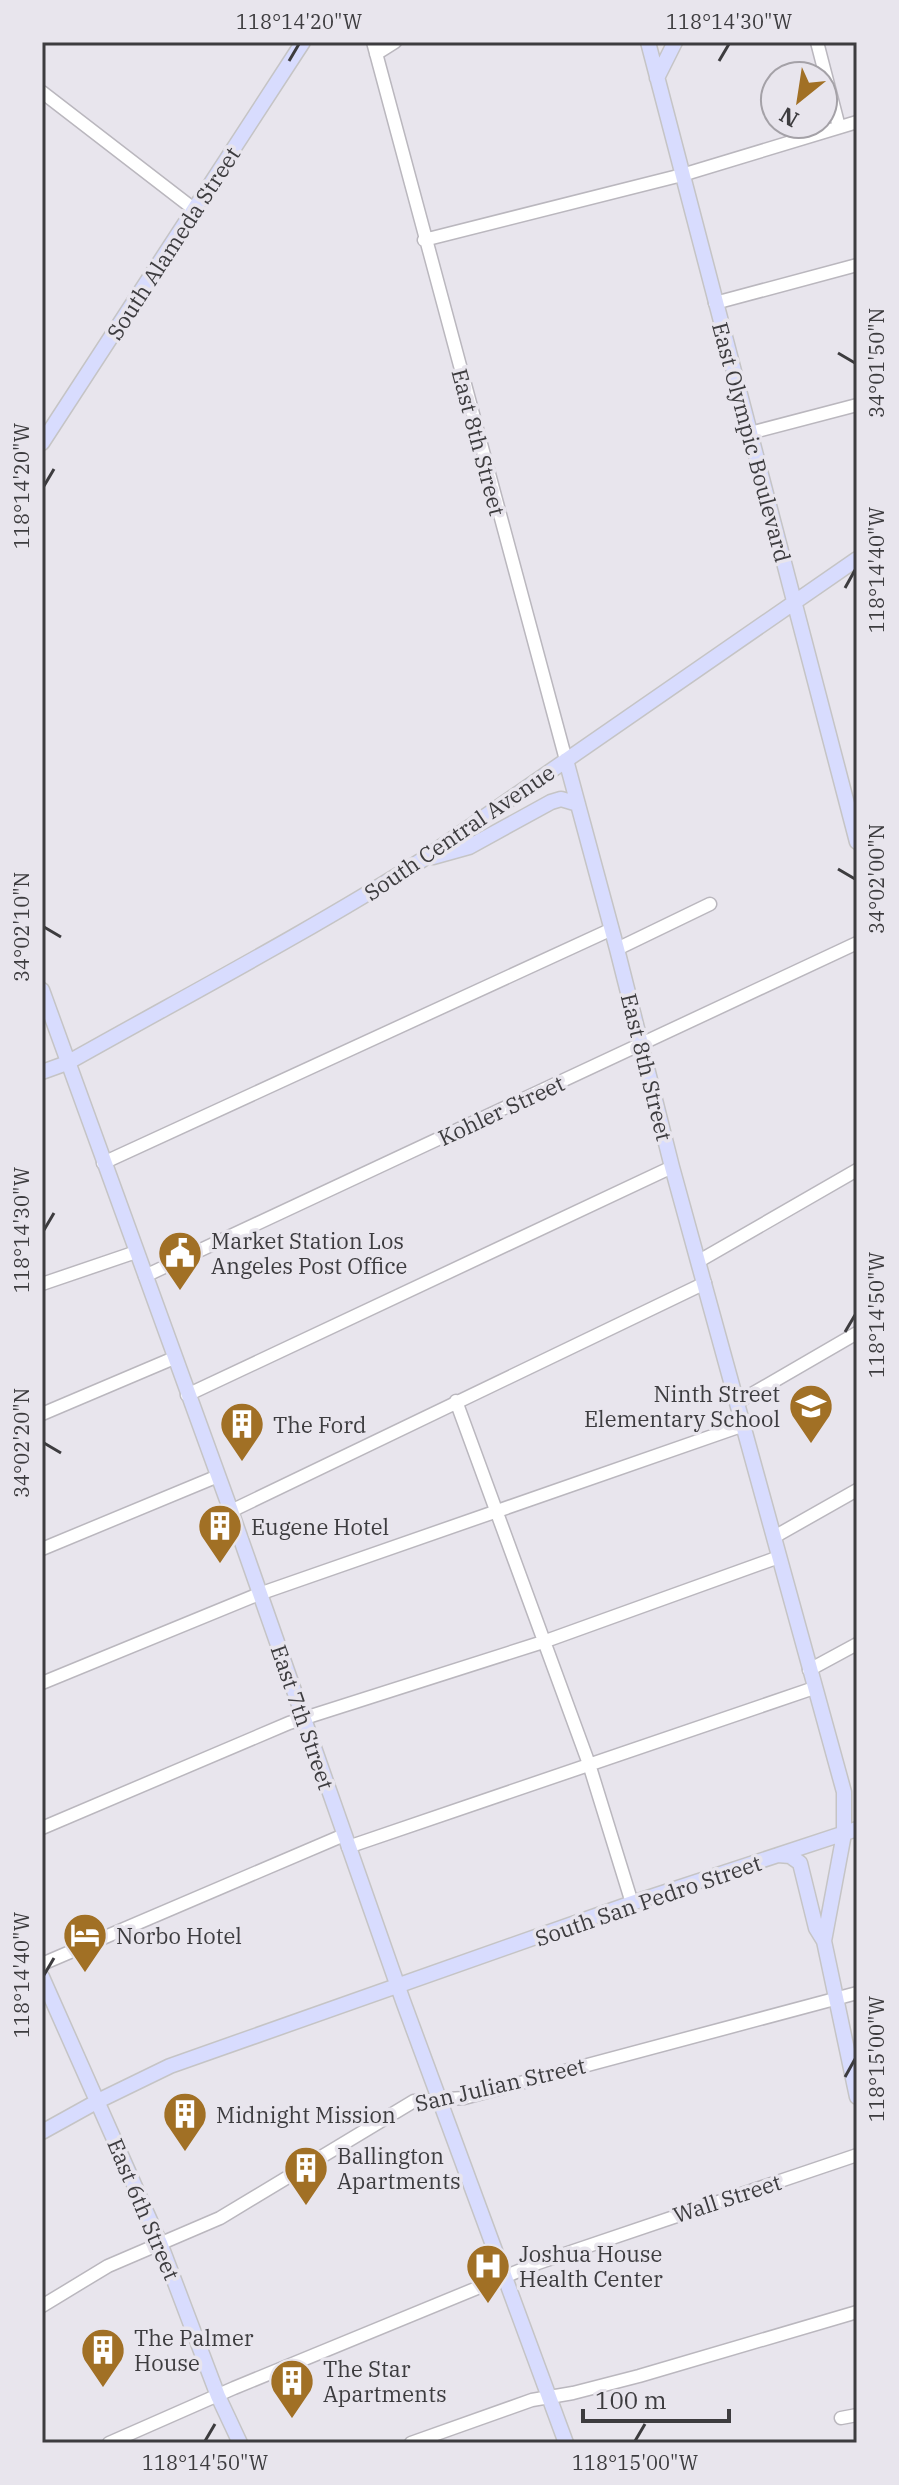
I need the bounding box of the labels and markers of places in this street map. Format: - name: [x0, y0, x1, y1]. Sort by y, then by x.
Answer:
- place label: Market Station Los Angeles Post Office: [211, 1226, 407, 1280]
- public building icon: Market Station Los Angeles Post Office: [156, 1229, 204, 1292]
- place label: Ninth Street Elementary School: [584, 1379, 780, 1433]
- school or university icon: Ninth Street Elementary School: [787, 1382, 835, 1445]
- building icon: The Ford: [218, 1400, 266, 1463]
- place label: The Ford: [273, 1410, 366, 1439]
- building icon: Eugene Hotel: [196, 1502, 244, 1565]
- place label: Eugene Hotel: [251, 1512, 389, 1541]
- hotel icon: Norbo Hotel: [61, 1911, 109, 1974]
- place label: Norbo Hotel: [116, 1921, 242, 1950]
- building icon: Midnight Mission: [161, 2090, 209, 2153]
- place label: Midnight Mission: [216, 2100, 396, 2129]
- place label: Ballington Apartments: [337, 2141, 461, 2195]
- building icon: Ballington Apartments: [282, 2144, 330, 2207]
- place label: Joshua House Health Center: [519, 2239, 663, 2293]
- hospital icon: Joshua House Health Center: [464, 2242, 512, 2305]
- place label: The Palmer House: [134, 2323, 254, 2377]
- building icon: The Palmer House: [79, 2326, 127, 2389]
- place label: The Star Apartments: [323, 2354, 447, 2408]
- building icon: The Star Apartments: [268, 2357, 316, 2420]

